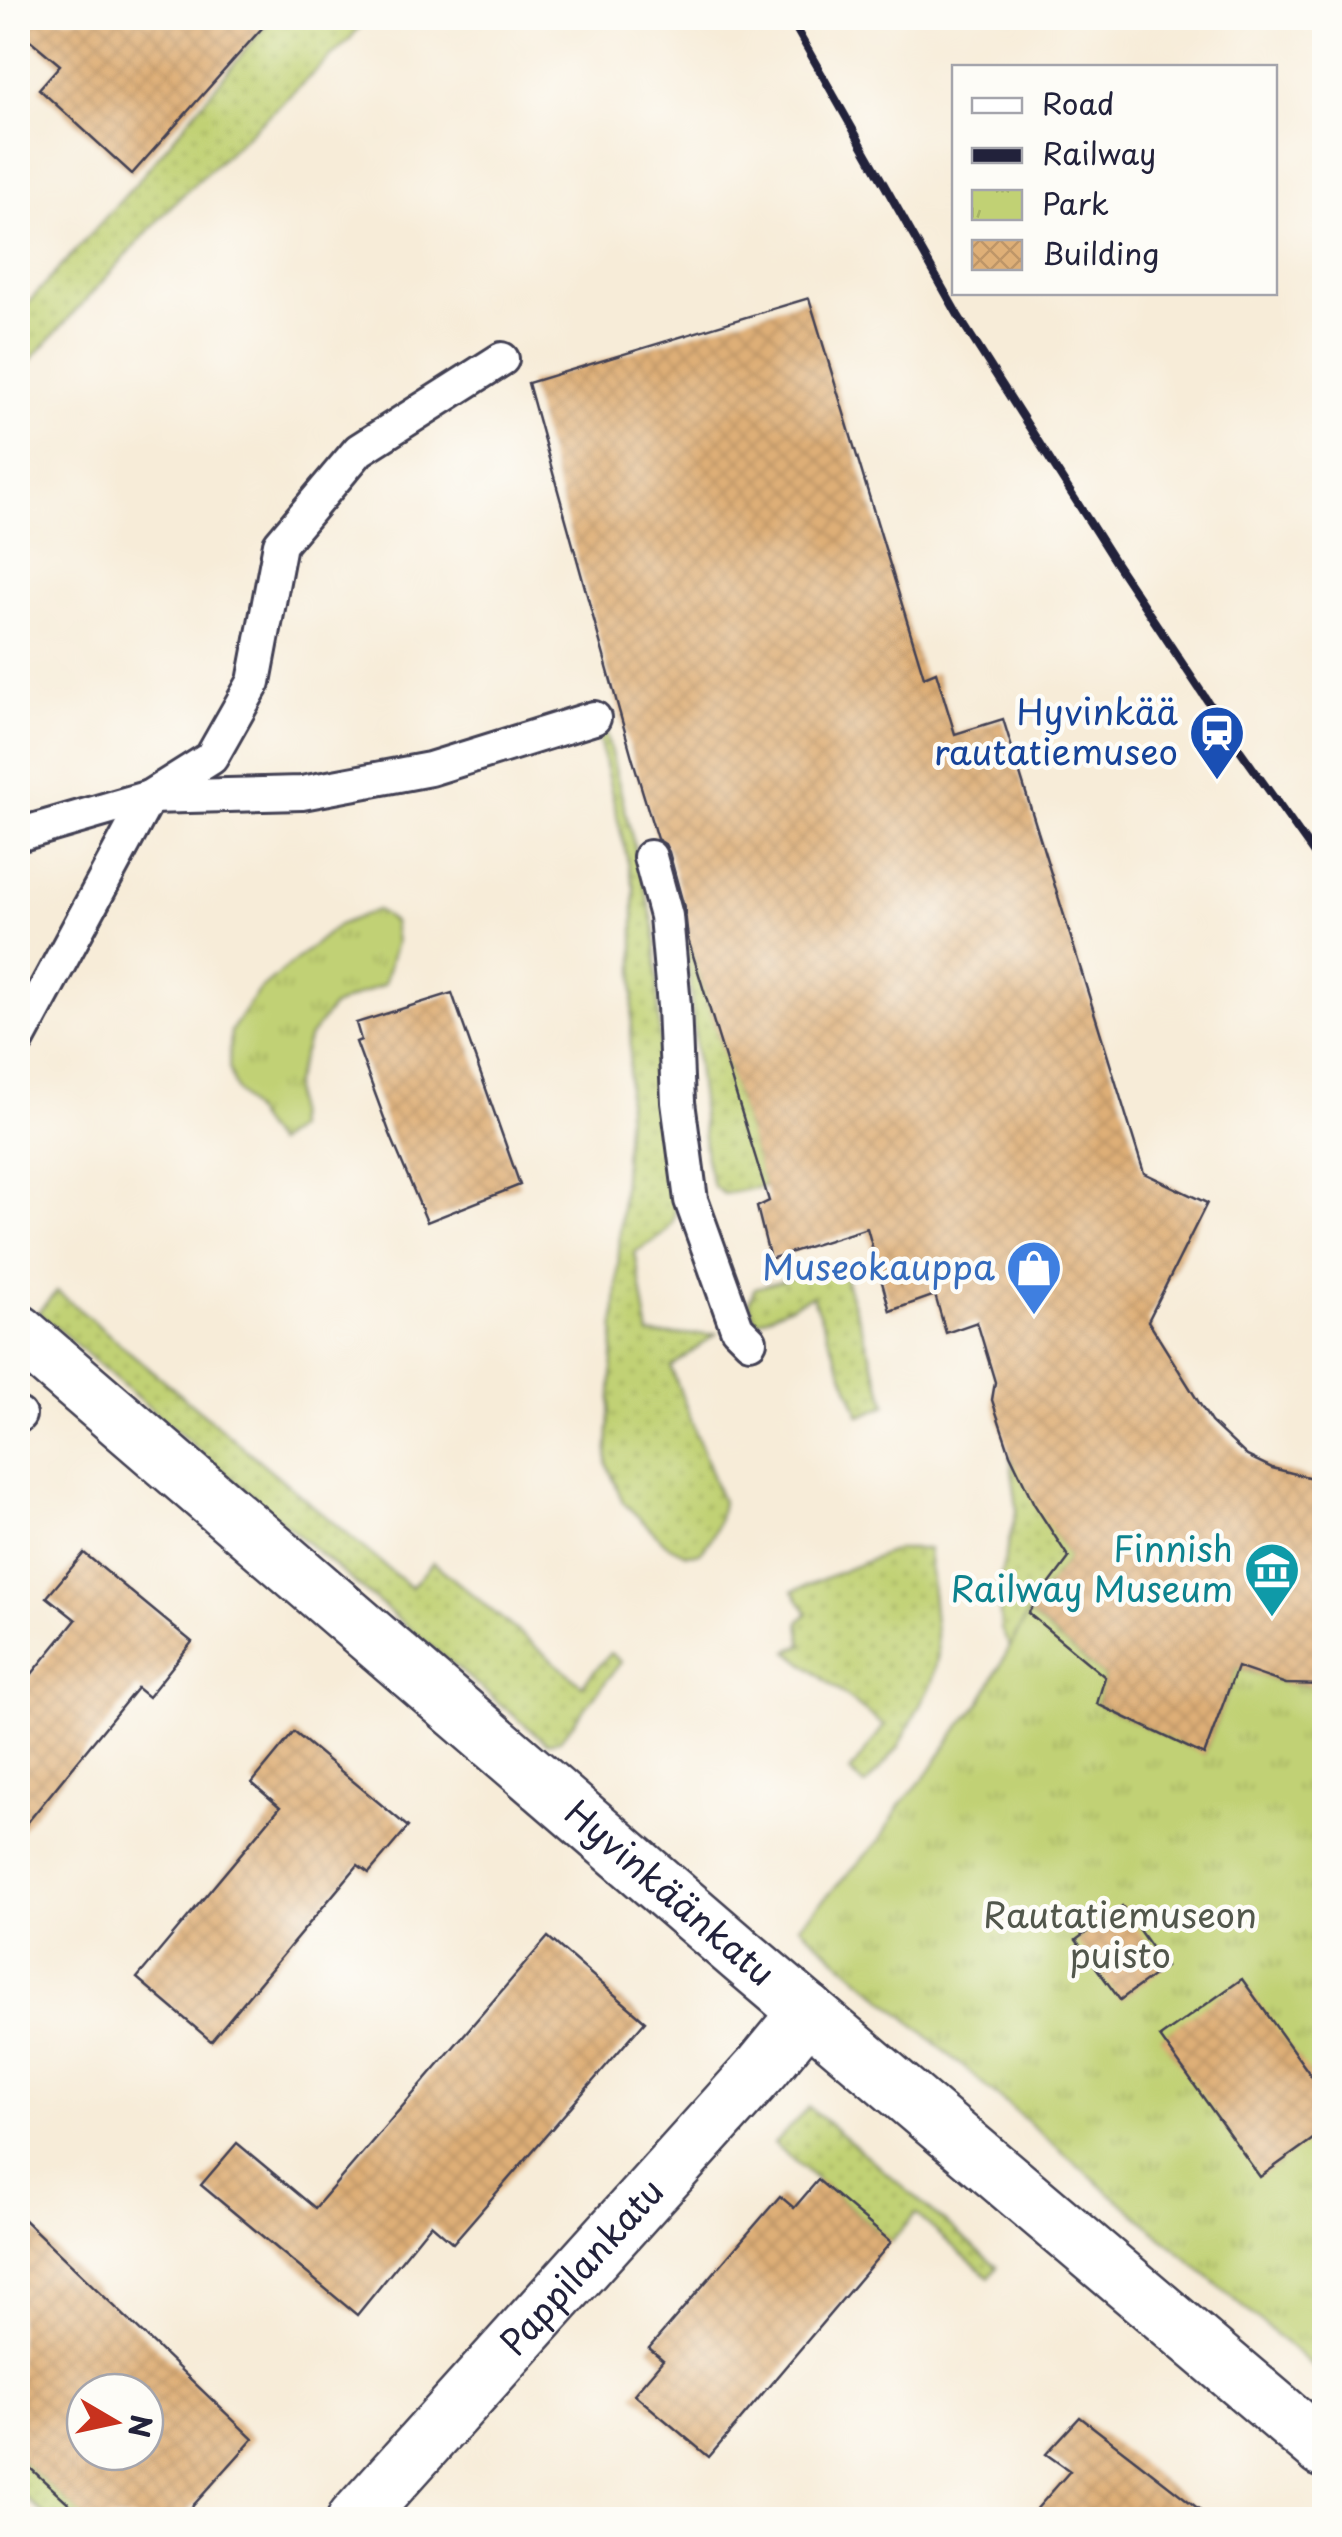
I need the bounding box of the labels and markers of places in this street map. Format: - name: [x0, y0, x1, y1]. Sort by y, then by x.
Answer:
- place label: Hyvinkää rautatiemuseo: [934, 684, 1179, 777]
- station icon: Hyvinkää rautatiemuseo: [1187, 703, 1247, 782]
- shop icon: Museokauppa: [1004, 1238, 1064, 1317]
- place label: Museokauppa: [762, 1239, 995, 1292]
- place label: Finnish Railway Museum: [950, 1521, 1233, 1614]
- museum icon: Finnish Railway Museum: [1242, 1540, 1302, 1619]

